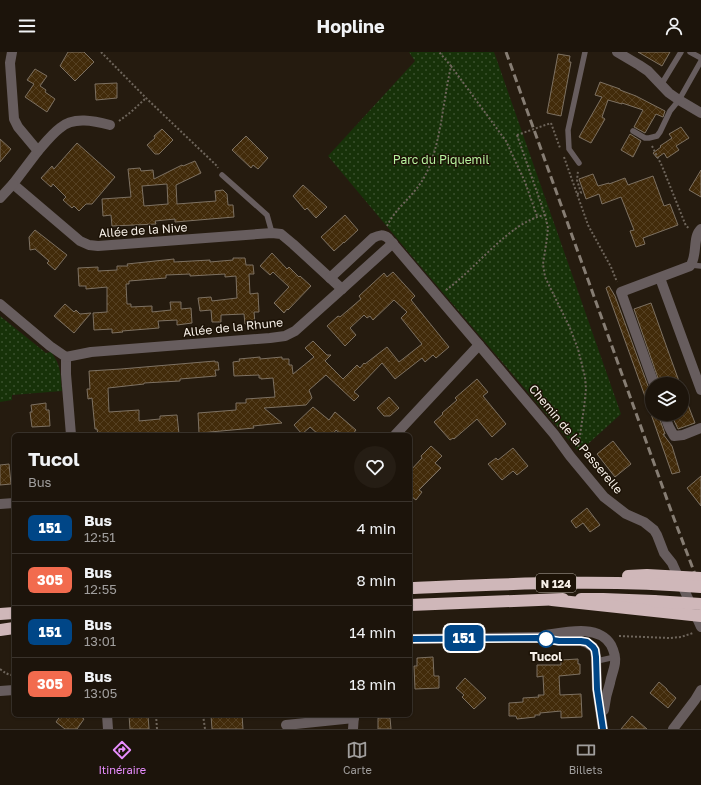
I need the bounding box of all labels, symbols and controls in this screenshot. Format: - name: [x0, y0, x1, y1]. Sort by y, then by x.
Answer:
- icon: menu: [16, 15, 38, 37]
- text: Hopline: [316, 15, 385, 37]
- icon: person: [663, 15, 685, 37]
- park label: Parc du Piquemil: [393, 152, 489, 167]
- street label: Allée de la Nive: [98, 219, 188, 241]
- street label: Allée de la Rhune: [182, 314, 284, 340]
- map controls: [645, 377, 689, 421]
- button: layers: [645, 377, 689, 421]
- street label: Chemin de la Passerelle: [526, 381, 626, 497]
- button: heart: [354, 446, 396, 488]
- text: Tucol: [28, 447, 80, 470]
- text: Bus: [28, 474, 51, 490]
- text: Bus: [84, 511, 112, 529]
- text: 151: [39, 519, 61, 536]
- text: 4 min: [357, 519, 396, 537]
- text: 12:51: [84, 529, 116, 545]
- text: Bus: [84, 563, 112, 581]
- text: 305: [37, 571, 63, 588]
- text: 8 min: [357, 571, 396, 589]
- road number: N 124: [536, 574, 576, 592]
- text: 12:55: [84, 581, 117, 597]
- text: Bus: [84, 615, 112, 633]
- text: 151: [39, 623, 61, 640]
- text: 14 min: [349, 623, 396, 641]
- line badge: 151: [441, 625, 487, 651]
- text: 151: [453, 629, 475, 646]
- marker: Tucol: [537, 630, 555, 648]
- text: 13:01: [84, 633, 116, 649]
- place label: Tucol: [530, 649, 562, 664]
- text: Bus: [84, 667, 112, 685]
- text: 305: [37, 675, 63, 692]
- text: 18 min: [349, 675, 396, 693]
- text: 13:05: [84, 685, 117, 701]
- tab: Itinéraire: [98, 739, 146, 776]
- tab: Carte: [343, 739, 372, 776]
- tab: Billets: [569, 739, 603, 776]

